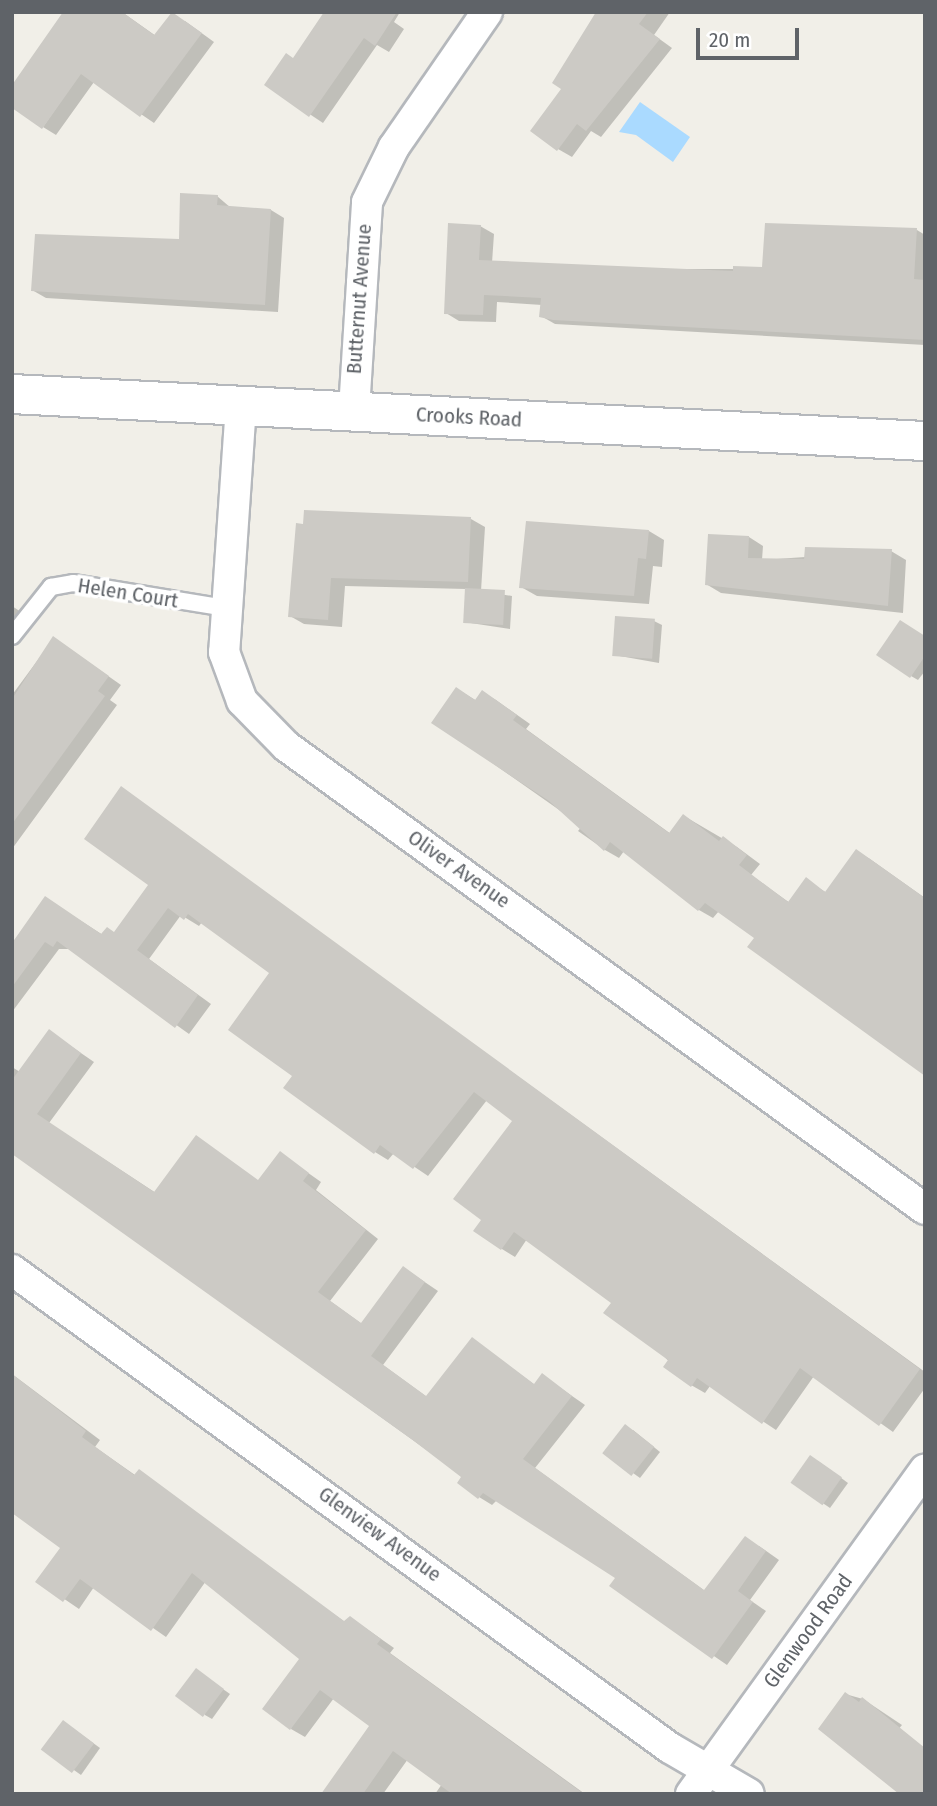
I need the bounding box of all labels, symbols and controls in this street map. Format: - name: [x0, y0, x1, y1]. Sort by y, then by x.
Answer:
- scale bar: [699, 14, 802, 58]
- text: 20 m: [709, 27, 750, 53]
- street label: Butternut Avenue: [341, 223, 377, 375]
- street label: Crooks Road: [415, 402, 523, 432]
- street label: Helen Court: [76, 573, 180, 613]
- street label: Oliver Avenue: [403, 825, 515, 913]
- street label: Glenview Avenue: [314, 1481, 446, 1587]
- street label: Glenwood Road: [758, 1569, 858, 1693]

